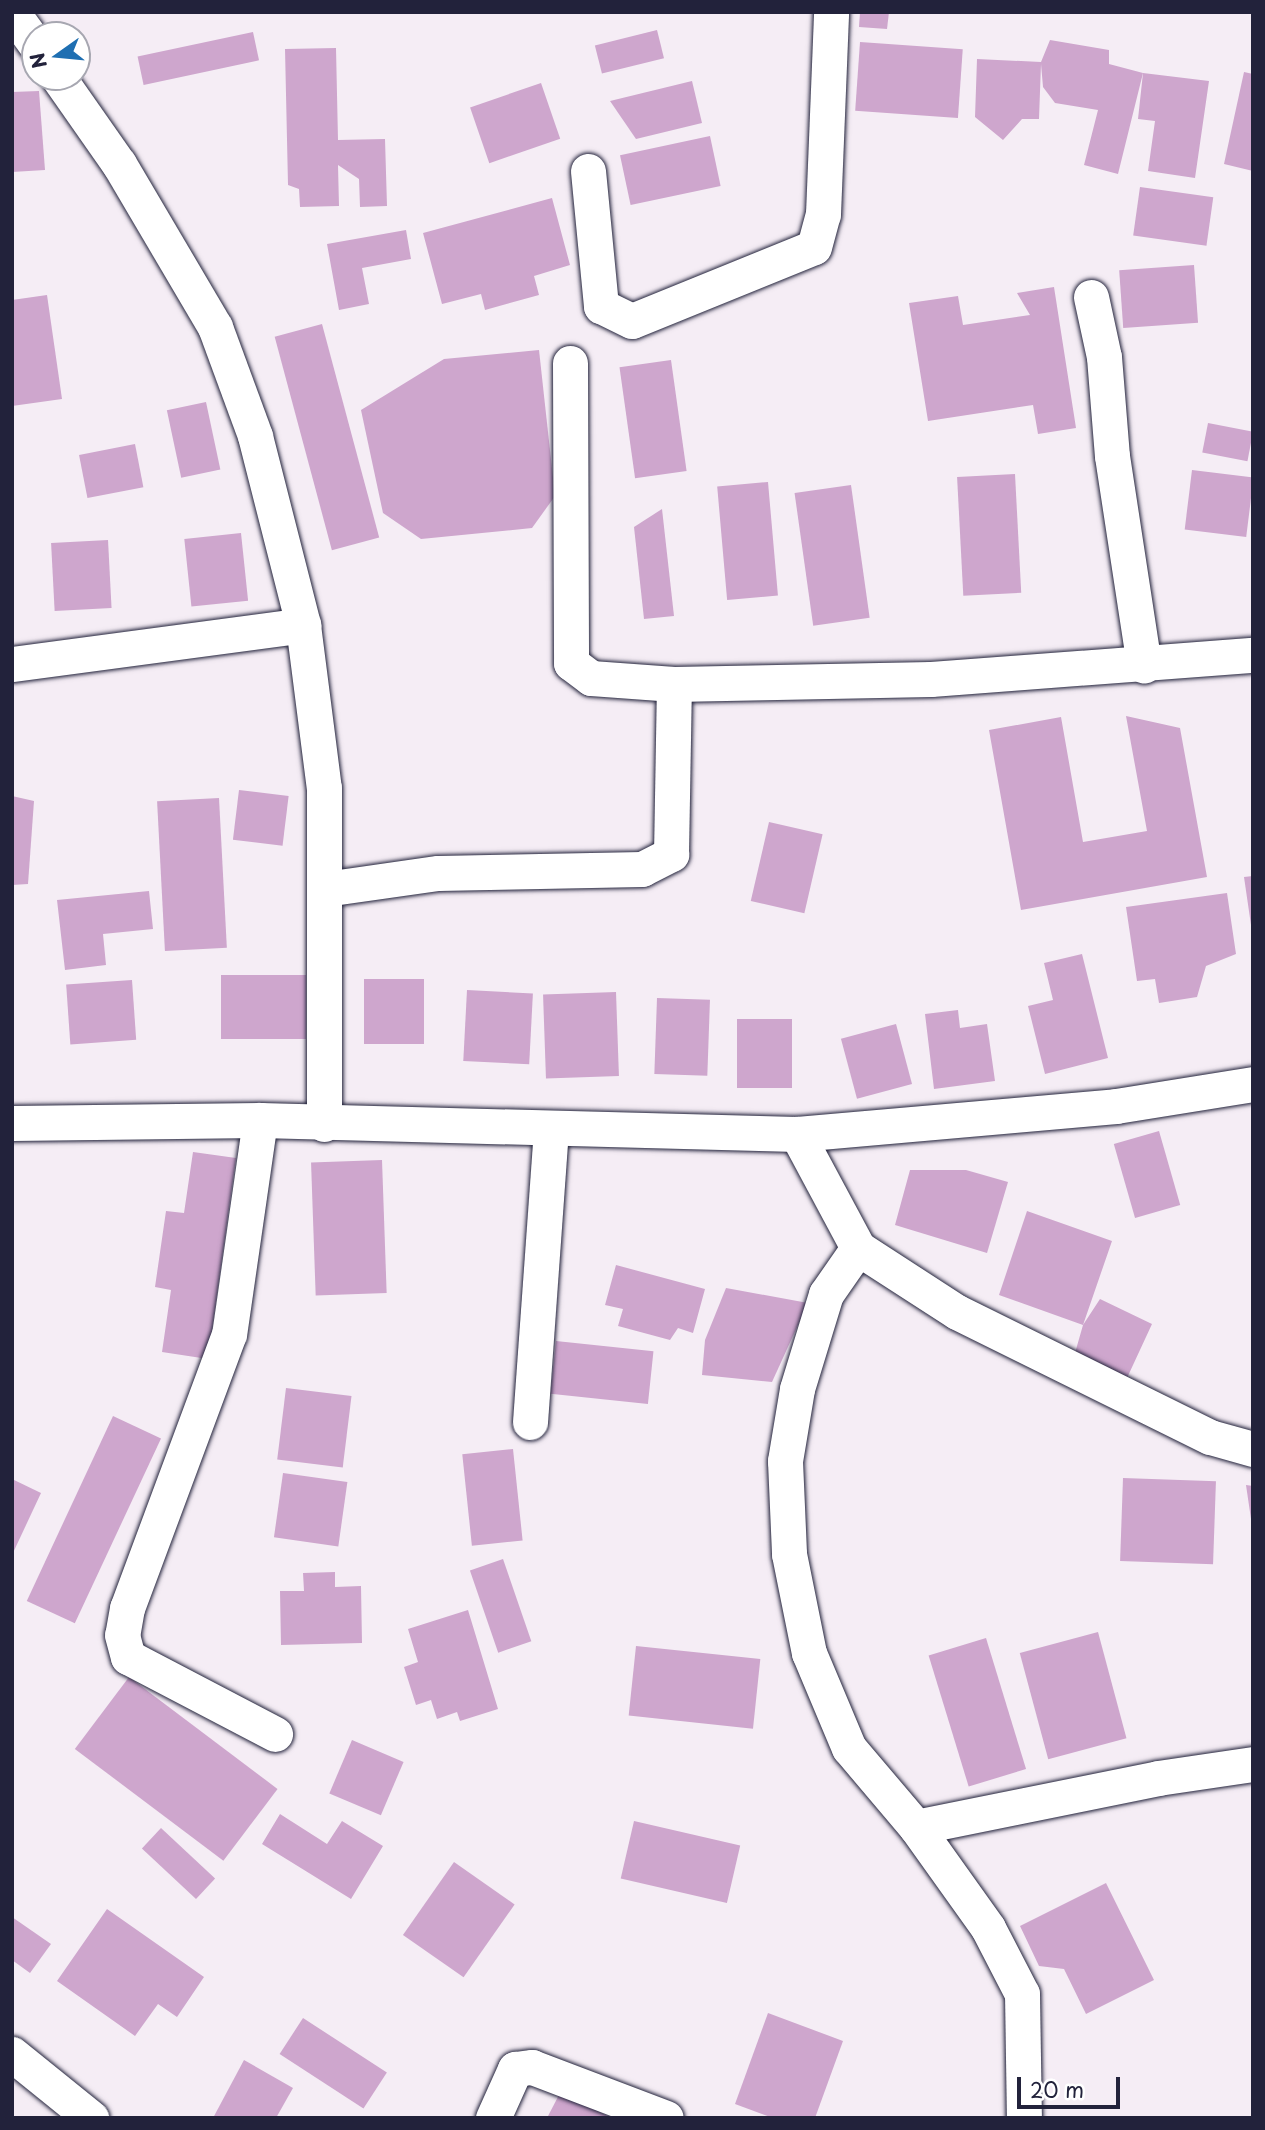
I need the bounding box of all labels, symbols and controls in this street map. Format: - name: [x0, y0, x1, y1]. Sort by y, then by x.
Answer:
- north arrow: [21, 21, 91, 91]
- text: N: [22, 50, 53, 72]
- scale bar: [1020, 2064, 1123, 2108]
- text: 20 m: [1030, 2073, 1084, 2105]

